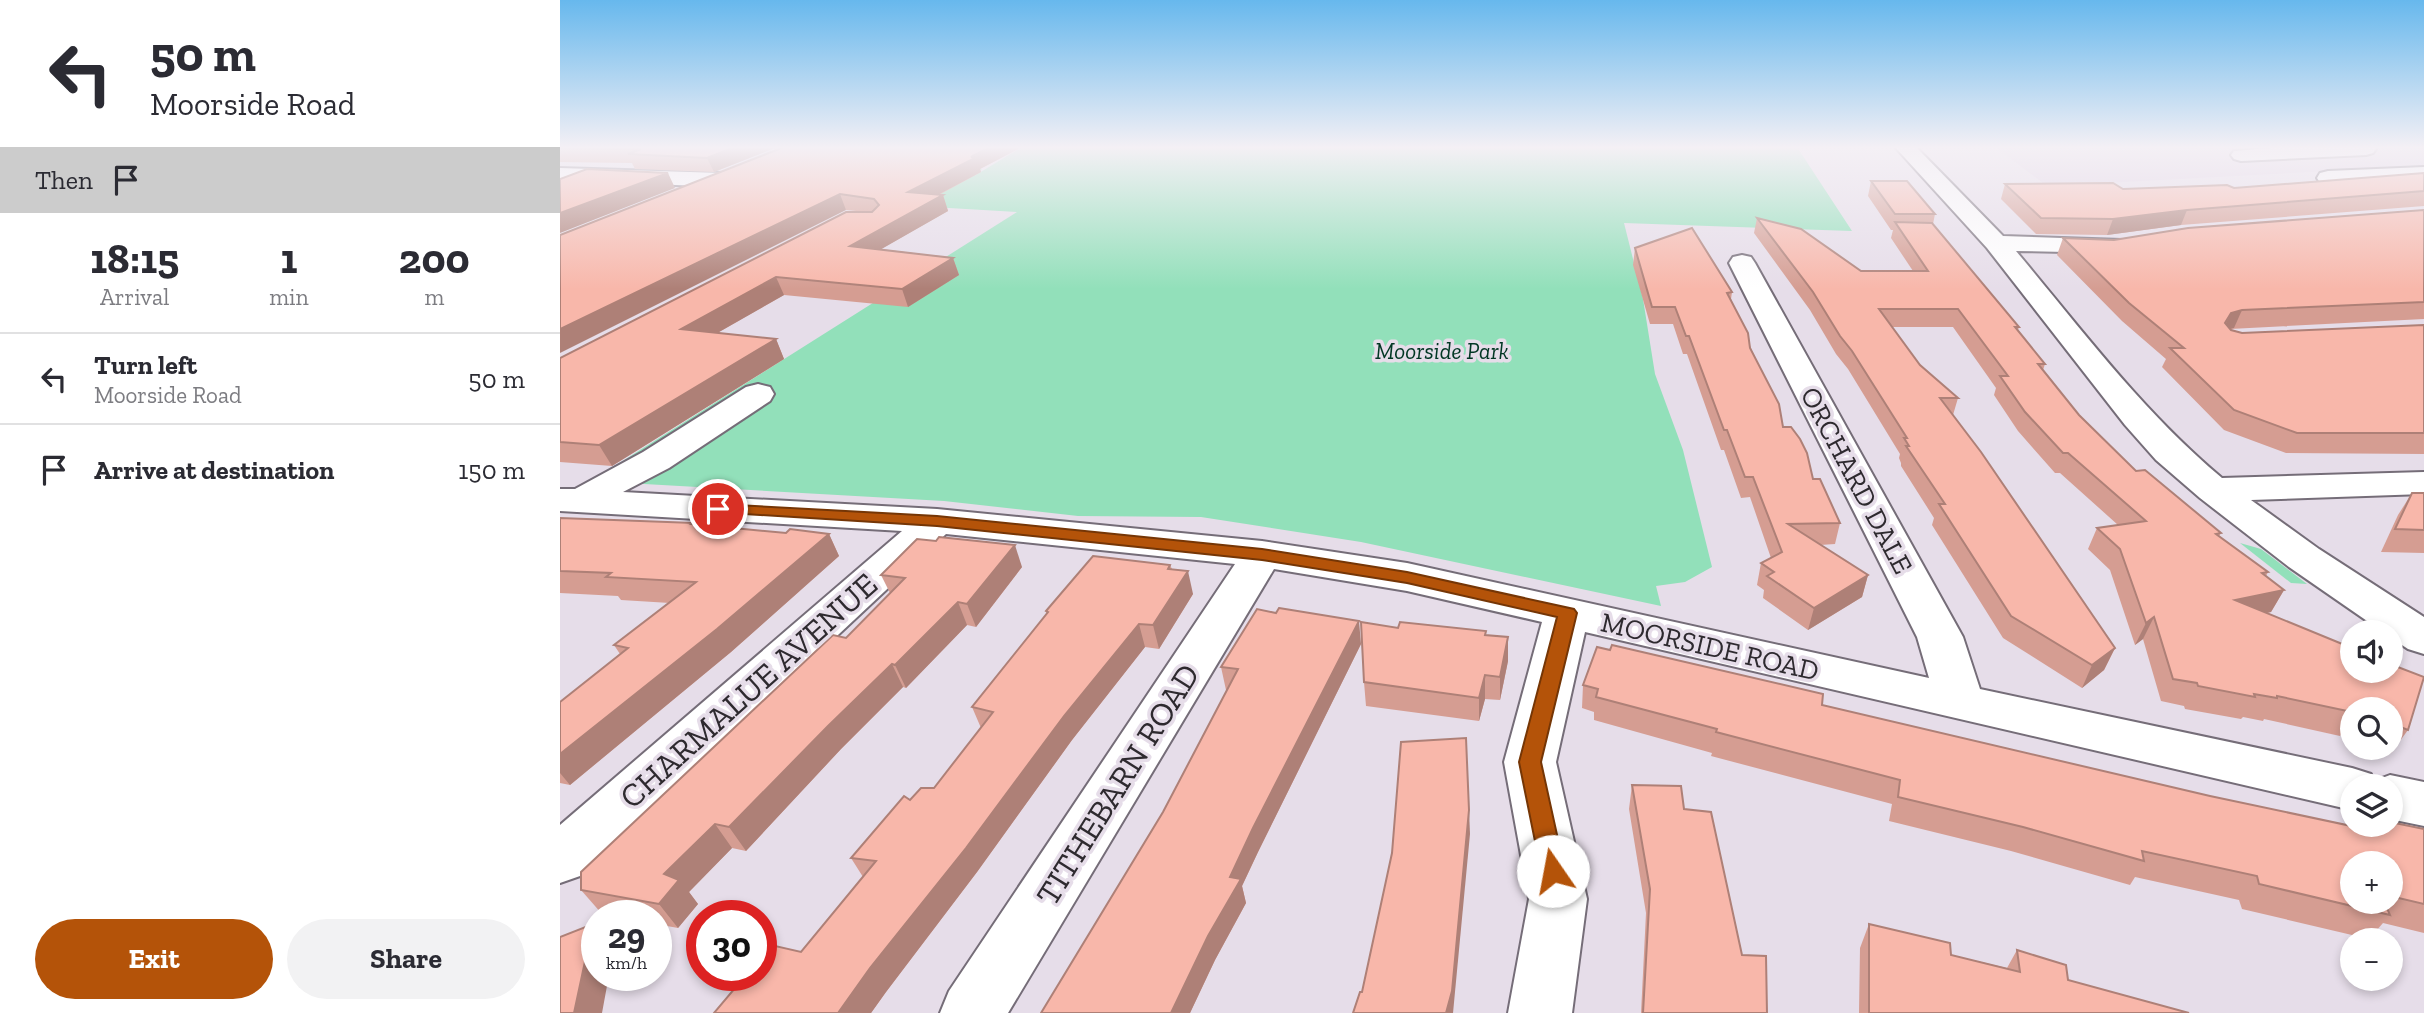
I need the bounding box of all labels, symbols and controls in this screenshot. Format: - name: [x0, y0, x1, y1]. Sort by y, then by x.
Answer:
- text: 50 m: [150, 25, 256, 84]
- icon: left: [35, 28, 126, 119]
- text: Moorside Road: [150, 85, 355, 123]
- icon: arrive: [107, 161, 145, 199]
- text: Then: [35, 164, 93, 196]
- text: 18:15: [90, 233, 179, 284]
- text: 1: [280, 233, 297, 284]
- text: 200: [399, 233, 470, 284]
- text: Arrival: [100, 283, 169, 311]
- text: min: [269, 283, 309, 311]
- text: m: [424, 283, 444, 311]
- park label: Moorside Park: [1375, 337, 1509, 365]
- text: Turn left: [94, 349, 197, 381]
- icon: left: [35, 360, 73, 398]
- text: 50 m: [468, 363, 525, 395]
- text: Moorside Road: [94, 381, 242, 409]
- street label: ORCHARD DALE: [1793, 381, 1920, 579]
- icon: arrive: [35, 451, 73, 489]
- text: Arrive at destination: [94, 454, 334, 486]
- text: 150 m: [458, 454, 525, 486]
- pin: [688, 479, 748, 539]
- icon: arrive: [699, 490, 737, 528]
- street label: CHARMALUE AVENUE: [612, 565, 885, 816]
- street label: MOORSIDE ROAD: [1598, 605, 1822, 688]
- map controls: [2340, 620, 2403, 991]
- button: sound: [2340, 620, 2403, 683]
- street label: TITHEBARN ROAD: [1028, 657, 1207, 912]
- button: search: [2340, 697, 2403, 760]
- button: layers: [2340, 774, 2403, 837]
- position arrow: [1516, 834, 1590, 908]
- button: +: [2340, 851, 2403, 914]
- speed limit sign: 30: [686, 900, 777, 991]
- text: 29: [608, 915, 645, 957]
- button: Exit: [35, 919, 273, 999]
- button: Share: [287, 919, 525, 999]
- button: −: [2340, 928, 2403, 991]
- text: km/h: [606, 952, 647, 974]

